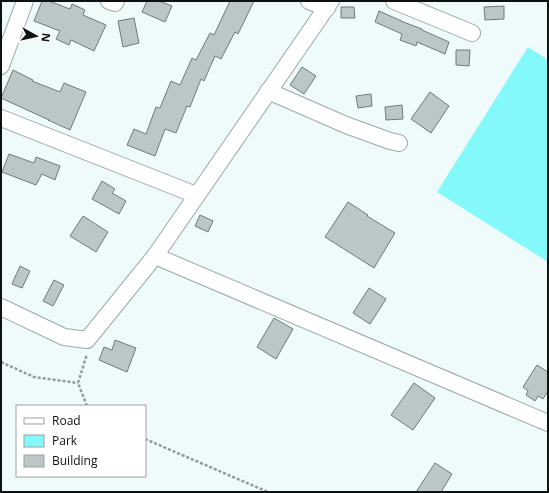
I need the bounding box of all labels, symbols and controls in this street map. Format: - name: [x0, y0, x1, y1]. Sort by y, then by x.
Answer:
- north arrow: [16, 16, 56, 56]
- text: N: [38, 32, 54, 43]
- legend: [16, 405, 146, 477]
- text: Road: [52, 412, 81, 429]
- text: Park: [52, 432, 78, 449]
- text: Building: [52, 452, 98, 469]

